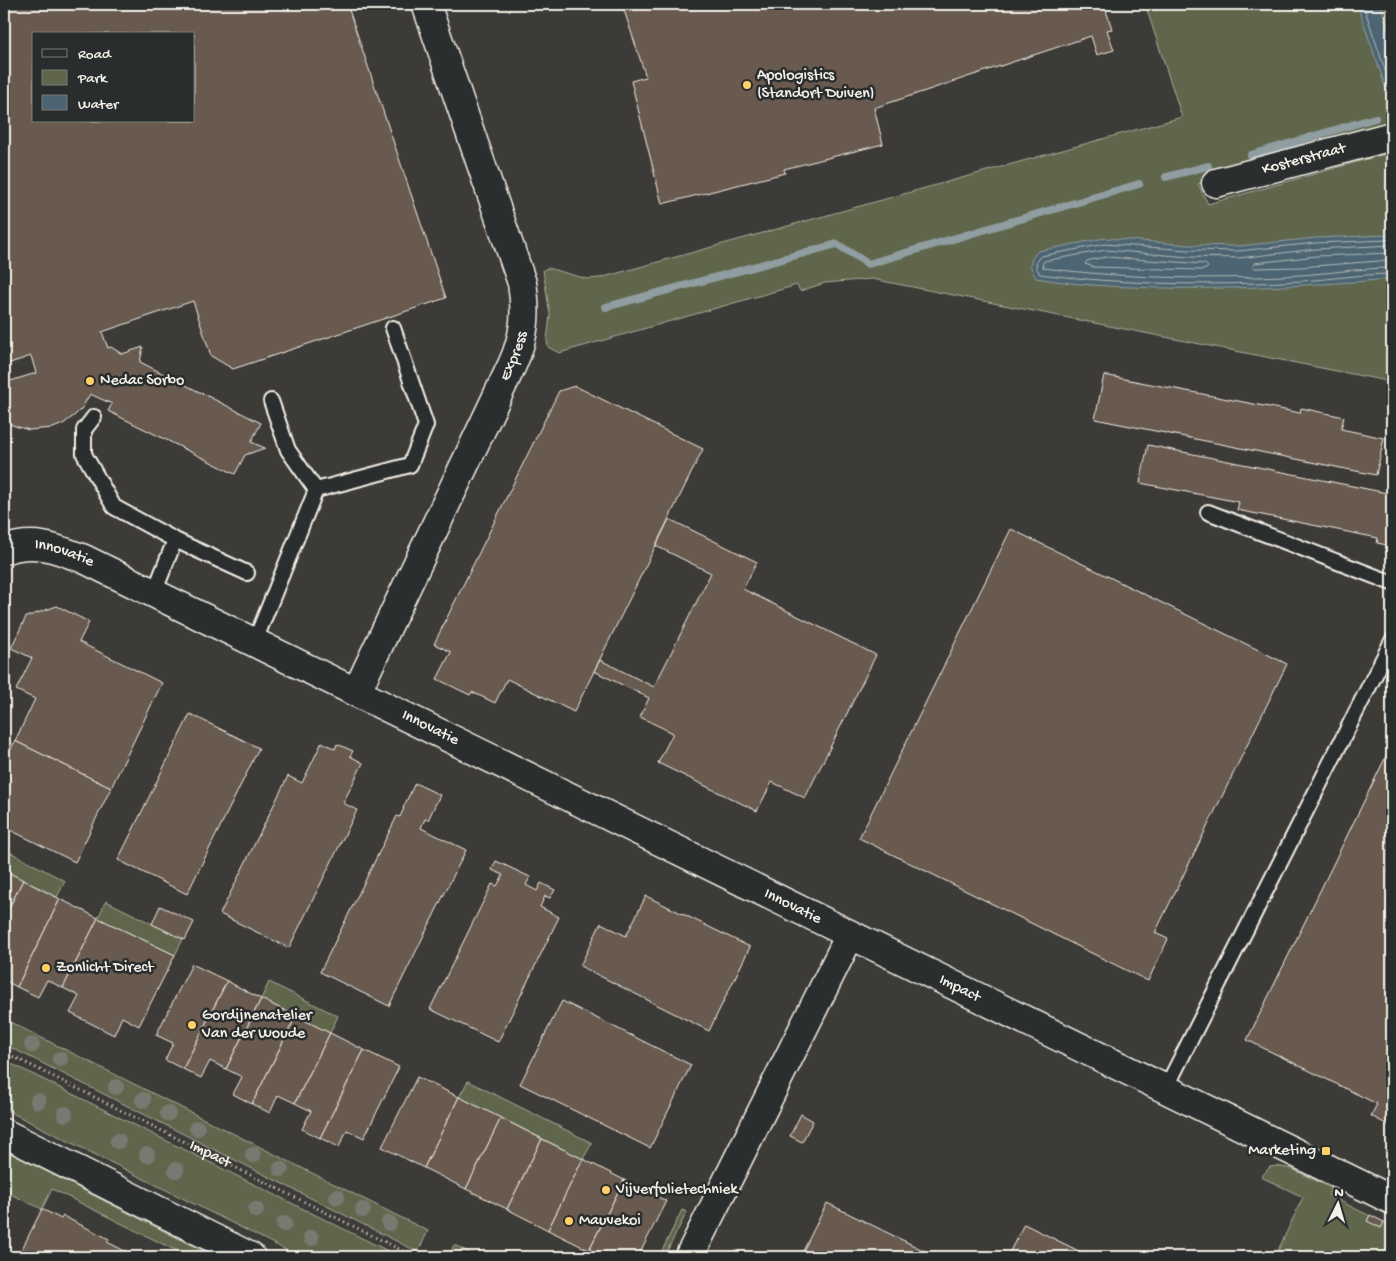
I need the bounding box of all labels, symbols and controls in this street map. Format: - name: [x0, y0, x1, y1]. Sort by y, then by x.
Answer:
- legend: [32, 32, 195, 122]
- text: Road: [78, 46, 112, 64]
- place label: Apologistics (Standort Duiven): [757, 67, 874, 104]
- text: Park: [77, 70, 108, 88]
- marker: Apologistics (Standort Duiven): [741, 79, 753, 91]
- text: Water: [78, 96, 120, 114]
- street label: Kosterstraat: [1260, 139, 1349, 180]
- street label: Express: [496, 329, 532, 384]
- place label: Nedac Sorbo: [100, 372, 184, 391]
- marker: Nedac Sorbo: [84, 375, 96, 387]
- street label: Innovatie: [34, 536, 98, 572]
- street label: Innovatie: [398, 706, 463, 751]
- street label: Innovatie: [761, 885, 825, 929]
- place label: Zonlicht Direct: [56, 959, 155, 978]
- marker: Zonlicht Direct: [40, 962, 52, 974]
- street label: Impact: [936, 971, 985, 1008]
- place label: Gordijnenatelier Van der Woude: [201, 1007, 313, 1044]
- marker: Gordijnenatelier Van der Woude: [186, 1019, 198, 1031]
- street label: Impact: [186, 1136, 235, 1174]
- place label: Marketing: [1248, 1142, 1316, 1161]
- marker: Marketing: [1320, 1145, 1332, 1157]
- north arrow: [1314, 1178, 1364, 1228]
- place label: Vijverfolietechniek: [615, 1181, 740, 1200]
- marker: Vijverfolietechniek: [600, 1184, 612, 1196]
- text: N: [1334, 1185, 1344, 1202]
- place label: Mauvekoi: [579, 1212, 641, 1231]
- marker: Mauvekoi: [563, 1215, 575, 1227]

